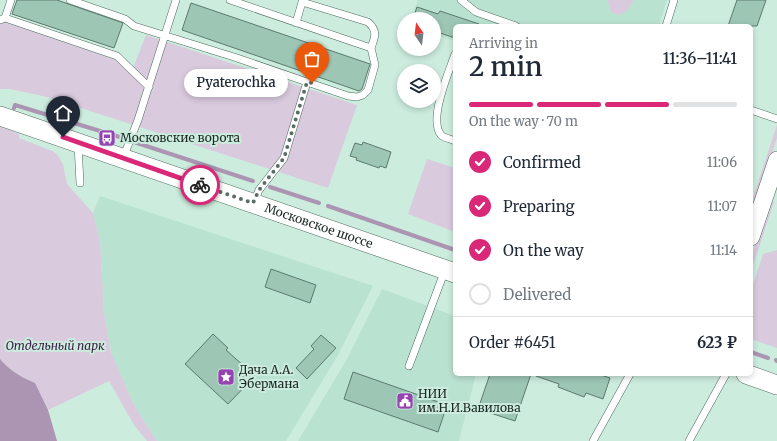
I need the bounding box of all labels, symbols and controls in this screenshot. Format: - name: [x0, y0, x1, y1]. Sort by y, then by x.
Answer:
- north arrow: [397, 12, 441, 56]
- map controls: [397, 12, 441, 108]
- text: Arriving in: [469, 35, 538, 52]
- pin: [295, 42, 329, 83]
- icon: bag: [301, 48, 323, 70]
- text: 11:36–11:41: [663, 49, 737, 68]
- text: 2 min: [469, 50, 542, 83]
- button: layers: [397, 64, 441, 108]
- callout: Pyaterochka: [184, 69, 288, 97]
- text: Pyaterochka: [197, 74, 275, 91]
- pin: [46, 96, 80, 137]
- icon: home: [52, 102, 74, 124]
- text: On the way · 70 m: [469, 113, 578, 130]
- bus stop icon: Московские ворота: [97, 128, 117, 148]
- place label: Московские ворота: [120, 130, 241, 145]
- icon: check: [469, 151, 491, 173]
- text: Confirmed: [503, 153, 581, 172]
- text: 11:06: [707, 154, 737, 171]
- courier: [180, 165, 220, 205]
- icon: bike: [189, 174, 211, 196]
- icon: check: [469, 195, 491, 217]
- text: Preparing: [503, 197, 575, 216]
- text: 11:07: [707, 198, 737, 215]
- street label: Московское шоссе: [263, 200, 375, 251]
- icon: check: [469, 239, 491, 261]
- text: On the way: [503, 241, 584, 260]
- text: 11:14: [710, 242, 737, 259]
- text: Delivered: [503, 285, 571, 304]
- text: Order #6451: [469, 333, 555, 352]
- text: 623 ₽: [697, 333, 737, 352]
- park label: Отдельный парк: [5, 338, 105, 353]
- place label: Дача А.А. Эбермана: [239, 362, 299, 391]
- place icon: Дача А.А. Эбермана: [216, 367, 236, 387]
- place label: НИИ им.Н.И.Вавилова: [418, 386, 521, 415]
- public building icon: НИИ им.Н.И.Вавилова: [395, 391, 415, 411]

